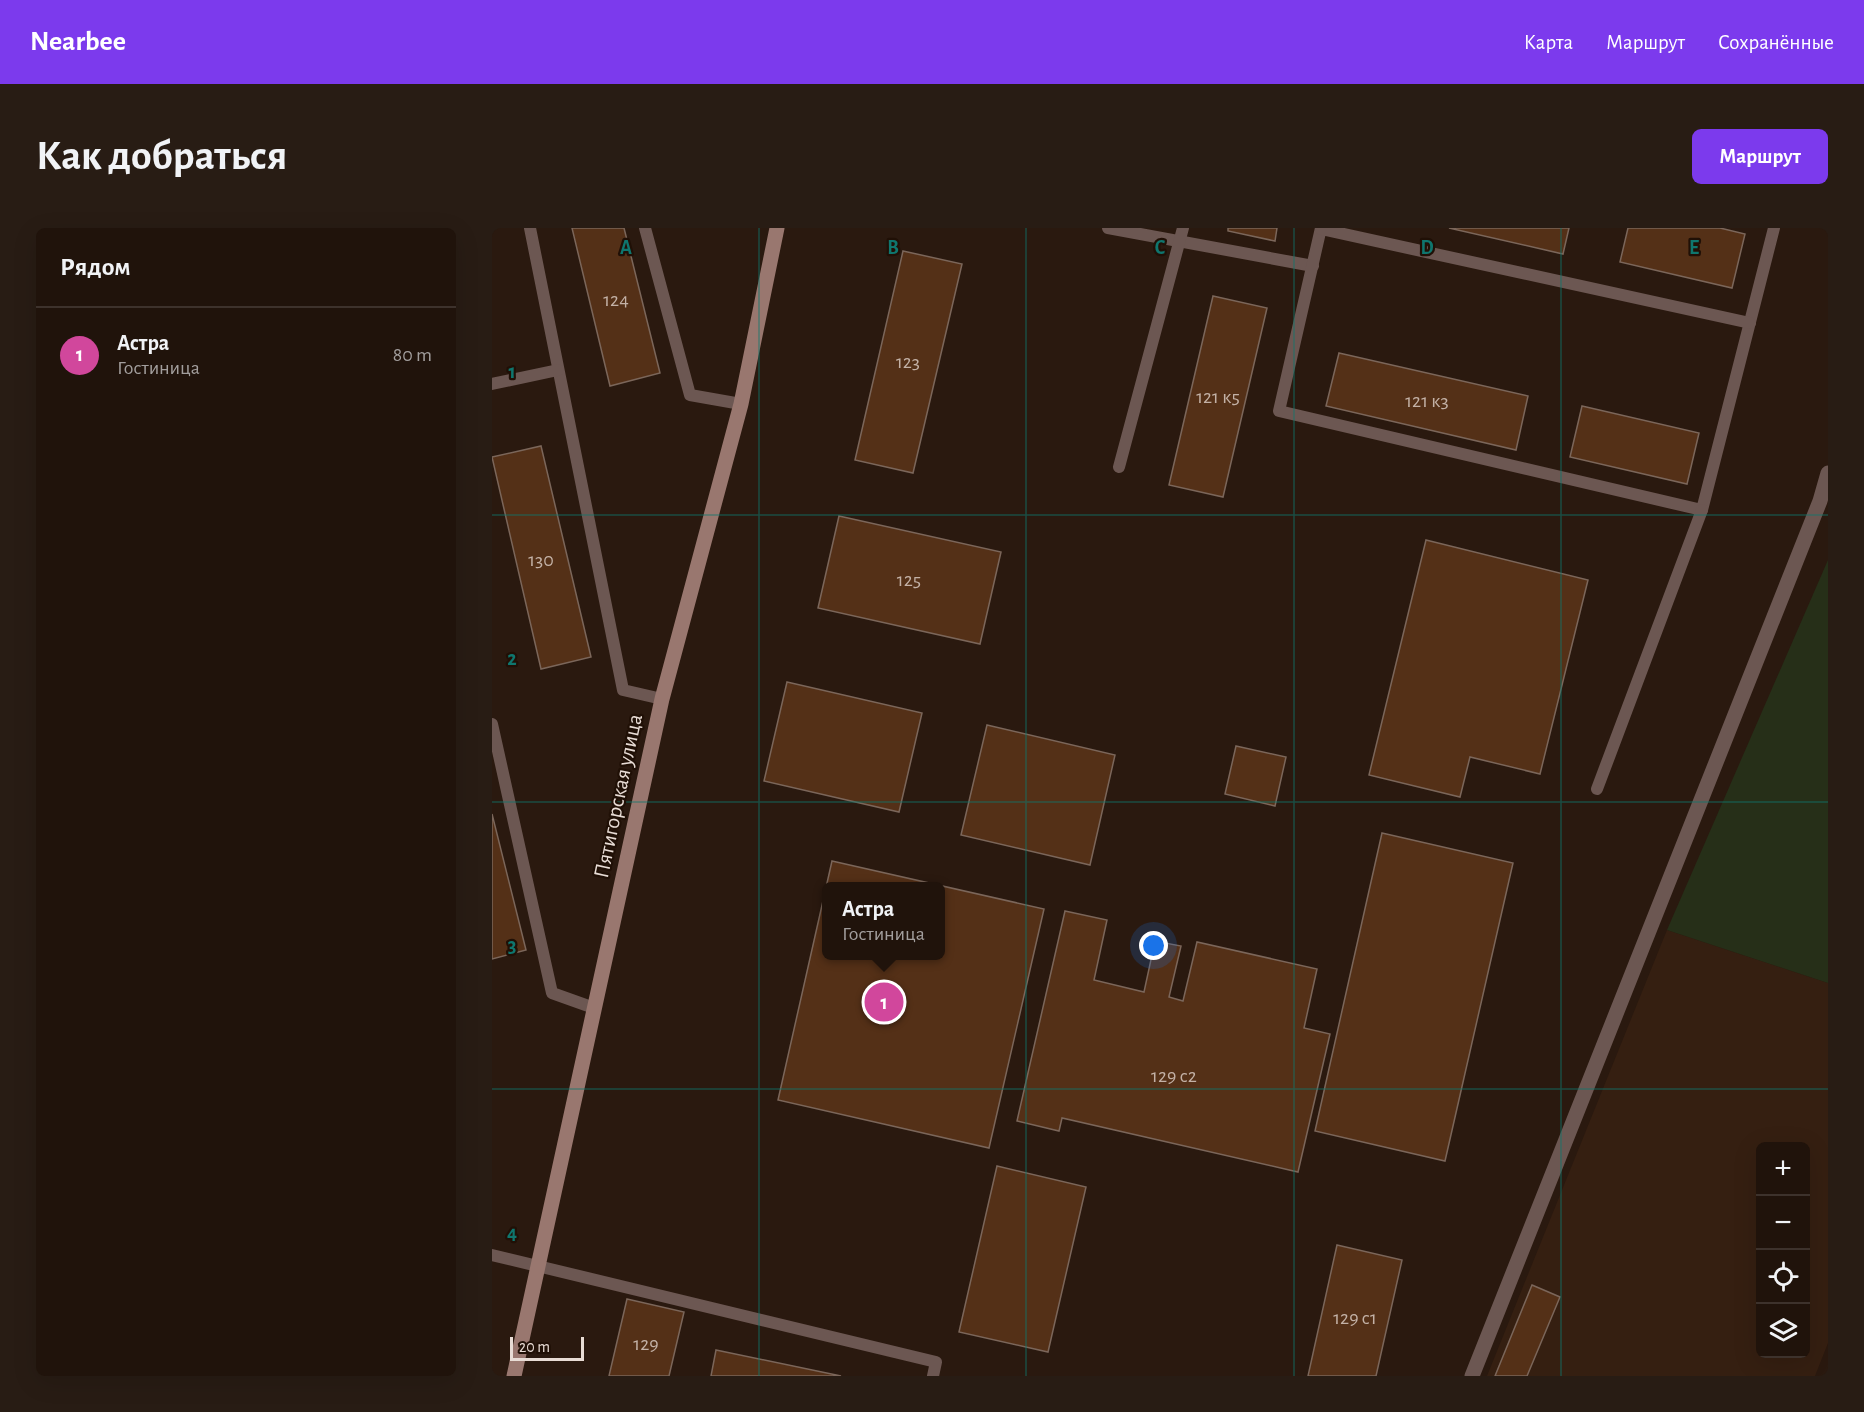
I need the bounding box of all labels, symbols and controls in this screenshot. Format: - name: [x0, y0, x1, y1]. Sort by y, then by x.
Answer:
- text: Nearbee: [30, 28, 126, 56]
- text: Карта: [1524, 32, 1573, 53]
- text: Маршрут: [1606, 32, 1685, 53]
- text: Сохранённые: [1718, 32, 1834, 53]
- button: Маршрут: [1692, 129, 1828, 184]
- text: Как добраться: [36, 135, 287, 177]
- text: A: [620, 238, 632, 258]
- text: B: [887, 238, 899, 258]
- text: C: [1155, 238, 1166, 258]
- text: D: [1420, 238, 1434, 258]
- text: E: [1689, 238, 1699, 258]
- text: Рядом: [60, 254, 131, 280]
- house number: 124: [603, 290, 629, 310]
- text: Астра: [117, 332, 169, 354]
- text: 1: [76, 345, 83, 365]
- text: 80 m: [393, 345, 432, 365]
- house number: 123: [896, 352, 920, 372]
- text: Гостиница: [117, 358, 200, 378]
- text: 1: [508, 362, 516, 382]
- house number: 121 к5: [1196, 387, 1240, 407]
- house number: 121 к3: [1405, 391, 1449, 411]
- house number: 130: [528, 550, 554, 570]
- house number: 125: [897, 570, 921, 590]
- text: 2: [507, 649, 517, 669]
- street label: Пятигорская улица: [590, 712, 646, 880]
- popup: [822, 882, 945, 960]
- text: Астра: [842, 898, 894, 920]
- text: Гостиница: [842, 924, 925, 944]
- your location: [1139, 931, 1168, 960]
- text: 3: [508, 936, 516, 956]
- pin: 1: [864, 980, 904, 1024]
- house number: 129 с2: [1151, 1066, 1197, 1086]
- map controls: [1756, 1142, 1810, 1358]
- button: +: [1756, 1142, 1810, 1196]
- button: −: [1756, 1196, 1810, 1250]
- text: 4: [507, 1223, 517, 1243]
- button: locate: [1756, 1250, 1810, 1304]
- button: layers: [1756, 1304, 1810, 1358]
- house number: 129 с1: [1333, 1308, 1377, 1328]
- scale bar: [510, 1334, 584, 1362]
- house number: 129: [633, 1334, 659, 1354]
- text: 20 m: [519, 1339, 550, 1355]

